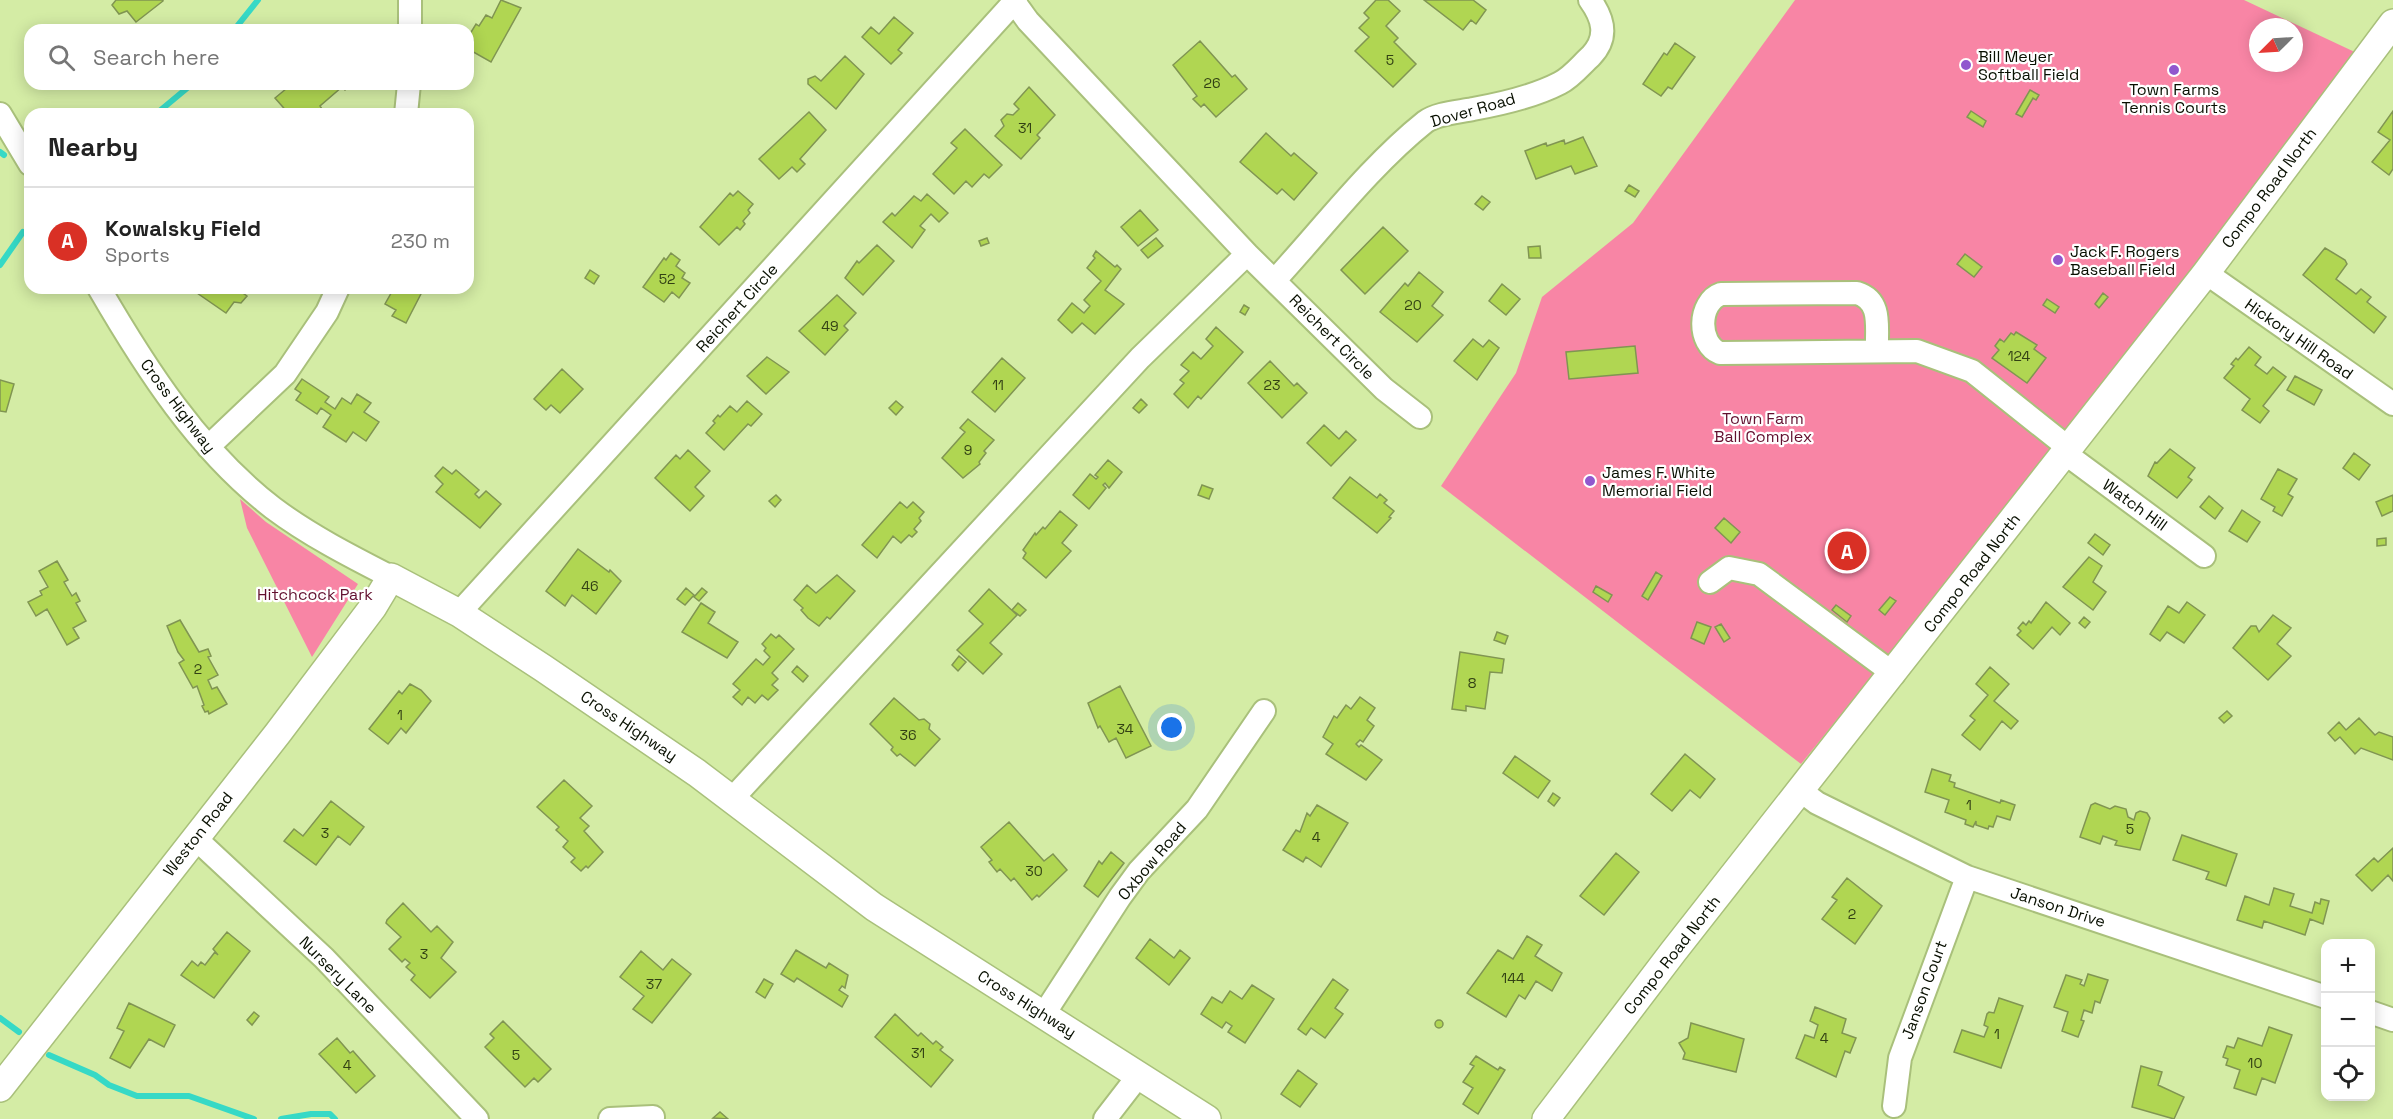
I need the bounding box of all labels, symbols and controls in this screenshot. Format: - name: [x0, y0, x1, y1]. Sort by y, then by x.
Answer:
- north arrow: [2249, 18, 2303, 72]
- search box: [24, 24, 474, 90]
- icon: search: [45, 41, 78, 74]
- text: Search here: [93, 43, 220, 71]
- place label: Bill Meyer Softball Field: [1978, 46, 2079, 85]
- house number: 5: [1386, 51, 1394, 69]
- marker: Bill Meyer Softball Field: [1959, 58, 1973, 72]
- marker: Town Farms Tennis Courts: [2167, 63, 2181, 77]
- house number: 26: [1203, 74, 1221, 92]
- place label: Town Farms Tennis Courts: [2121, 79, 2227, 118]
- street label: Dover Road: [1428, 88, 1518, 132]
- house number: 31: [1018, 119, 1032, 137]
- street label: Compo Road North: [2217, 124, 2321, 252]
- text: Nearby: [48, 130, 138, 164]
- text: Kowalsky Field: [105, 214, 261, 242]
- text: A: [61, 228, 74, 254]
- text: 230 m: [391, 228, 450, 254]
- place label: Jack F. Rogers Baseball Field: [2070, 241, 2179, 280]
- text: Sports: [105, 242, 170, 268]
- marker: Jack F. Rogers Baseball Field: [2051, 253, 2065, 267]
- street label: Reichert Circle: [691, 259, 783, 357]
- house number: 52: [659, 270, 675, 288]
- street label: Reichert Circle: [1285, 290, 1379, 384]
- street label: Hickory Hill Road: [2241, 294, 2357, 384]
- house number: 20: [1404, 296, 1422, 314]
- house number: 49: [821, 317, 839, 335]
- house number: 124: [2008, 347, 2031, 365]
- street label: Cross Highway: [136, 355, 220, 457]
- house number: 11: [992, 376, 1004, 394]
- house number: 23: [1264, 376, 1280, 394]
- park label: Town Farm Ball Complex: [1714, 408, 1812, 447]
- house number: 9: [964, 441, 972, 459]
- place label: James F. White Memorial Field: [1602, 462, 1715, 501]
- marker: James F. White Memorial Field: [1583, 474, 1597, 488]
- street label: Watch Hill: [2098, 474, 2172, 536]
- street label: Compo Road North: [1919, 509, 2025, 637]
- pin: A: [1828, 528, 1866, 574]
- house number: 46: [581, 577, 599, 595]
- park label: Hitchcock Park: [257, 584, 373, 605]
- house number: 2: [194, 660, 202, 678]
- house number: 8: [1468, 674, 1477, 692]
- street label: Cross Highway: [576, 686, 682, 766]
- house number: 1: [397, 706, 403, 724]
- your location: [1157, 713, 1186, 742]
- house number: 34: [1116, 720, 1134, 738]
- house number: 36: [899, 726, 917, 744]
- street label: Weston Road: [158, 787, 238, 881]
- house number: 1: [1966, 796, 1972, 814]
- street label: Oxbow Road: [1113, 817, 1191, 905]
- house number: 5: [2126, 820, 2134, 838]
- house number: 3: [321, 824, 329, 842]
- house number: 4: [1312, 828, 1321, 846]
- house number: 30: [1025, 862, 1043, 880]
- street label: Janson Drive: [2008, 882, 2108, 932]
- street label: Compo Road North: [1619, 891, 1725, 1019]
- house number: 2: [1848, 905, 1856, 923]
- street label: Nursery Lane: [295, 932, 381, 1018]
- street label: Janson Court: [1896, 938, 1952, 1042]
- map controls: [2321, 939, 2375, 1101]
- button: +: [2321, 939, 2375, 993]
- house number: 3: [420, 945, 428, 963]
- street label: Cross Highway: [974, 965, 1080, 1043]
- house number: 144: [1501, 969, 1525, 987]
- house number: 37: [646, 975, 662, 993]
- button: −: [2321, 993, 2375, 1047]
- house number: 1: [1994, 1025, 2000, 1043]
- house number: 4: [1820, 1029, 1829, 1047]
- house number: 31: [911, 1044, 925, 1062]
- house number: 5: [512, 1046, 520, 1064]
- button: locate: [2321, 1047, 2375, 1101]
- house number: 10: [2248, 1054, 2262, 1072]
- house number: 4: [343, 1056, 352, 1074]

